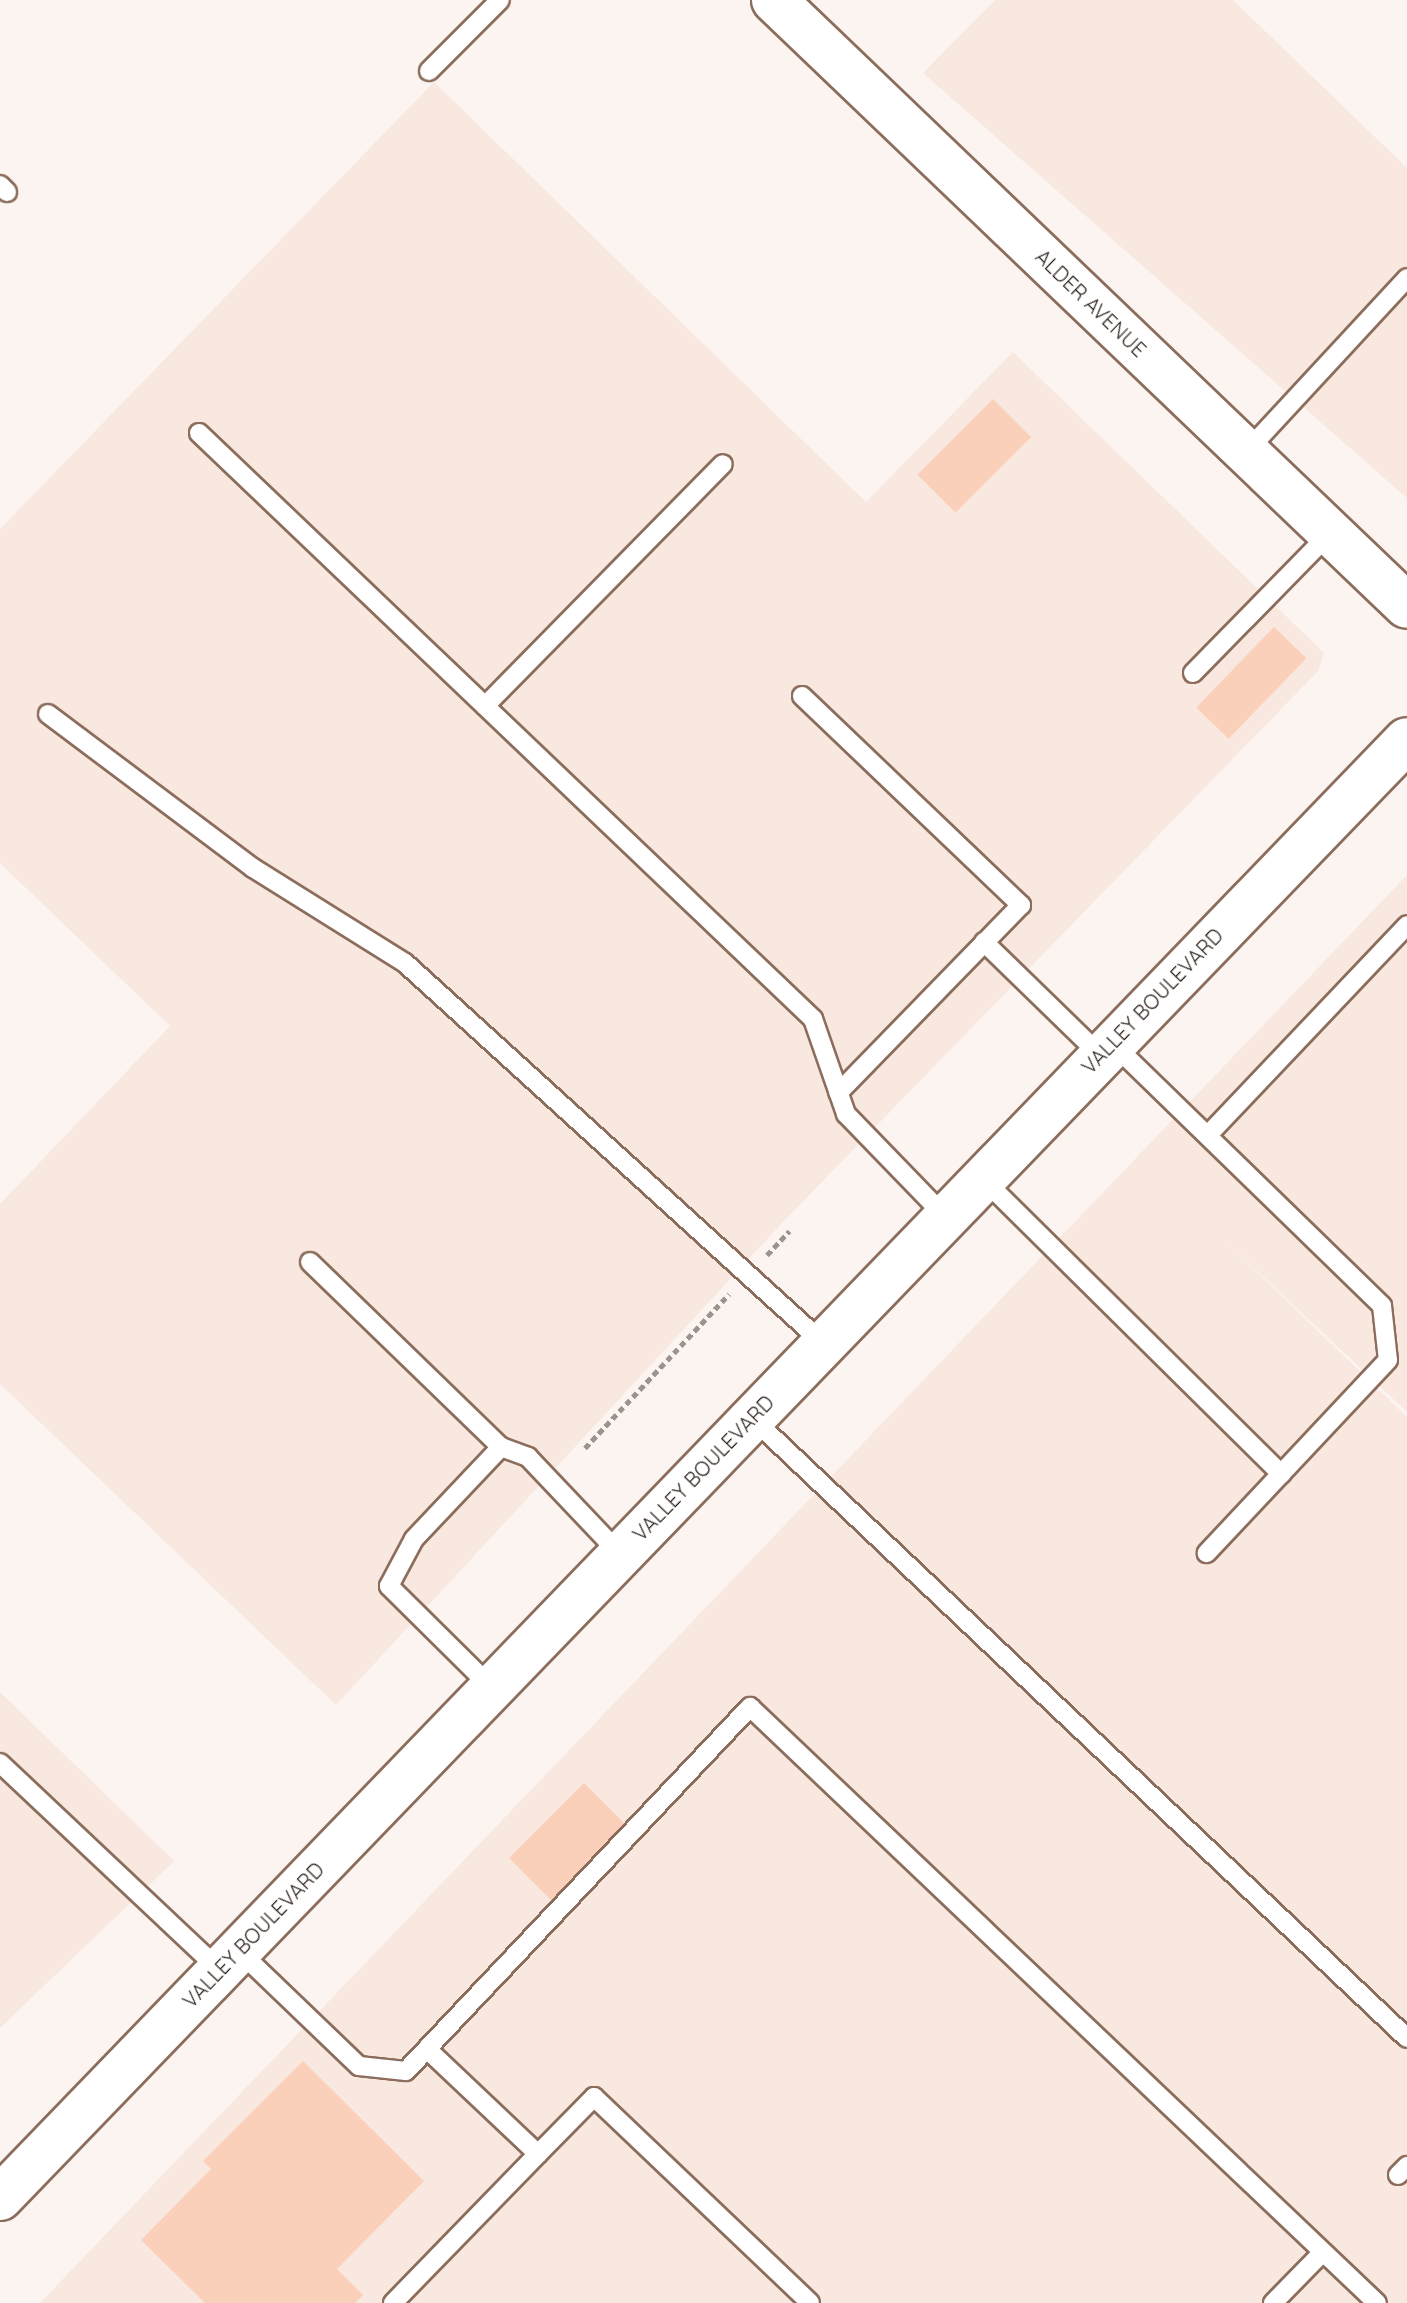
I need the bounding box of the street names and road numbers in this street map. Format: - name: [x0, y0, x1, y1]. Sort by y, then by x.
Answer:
- street label: ALDER AVENUE: [1031, 244, 1151, 362]
- street label: VALLEY BOULEVARD: [1076, 923, 1228, 1079]
- street label: VALLEY BOULEVARD: [627, 1390, 779, 1546]
- street label: VALLEY BOULEVARD: [177, 1857, 329, 2013]

